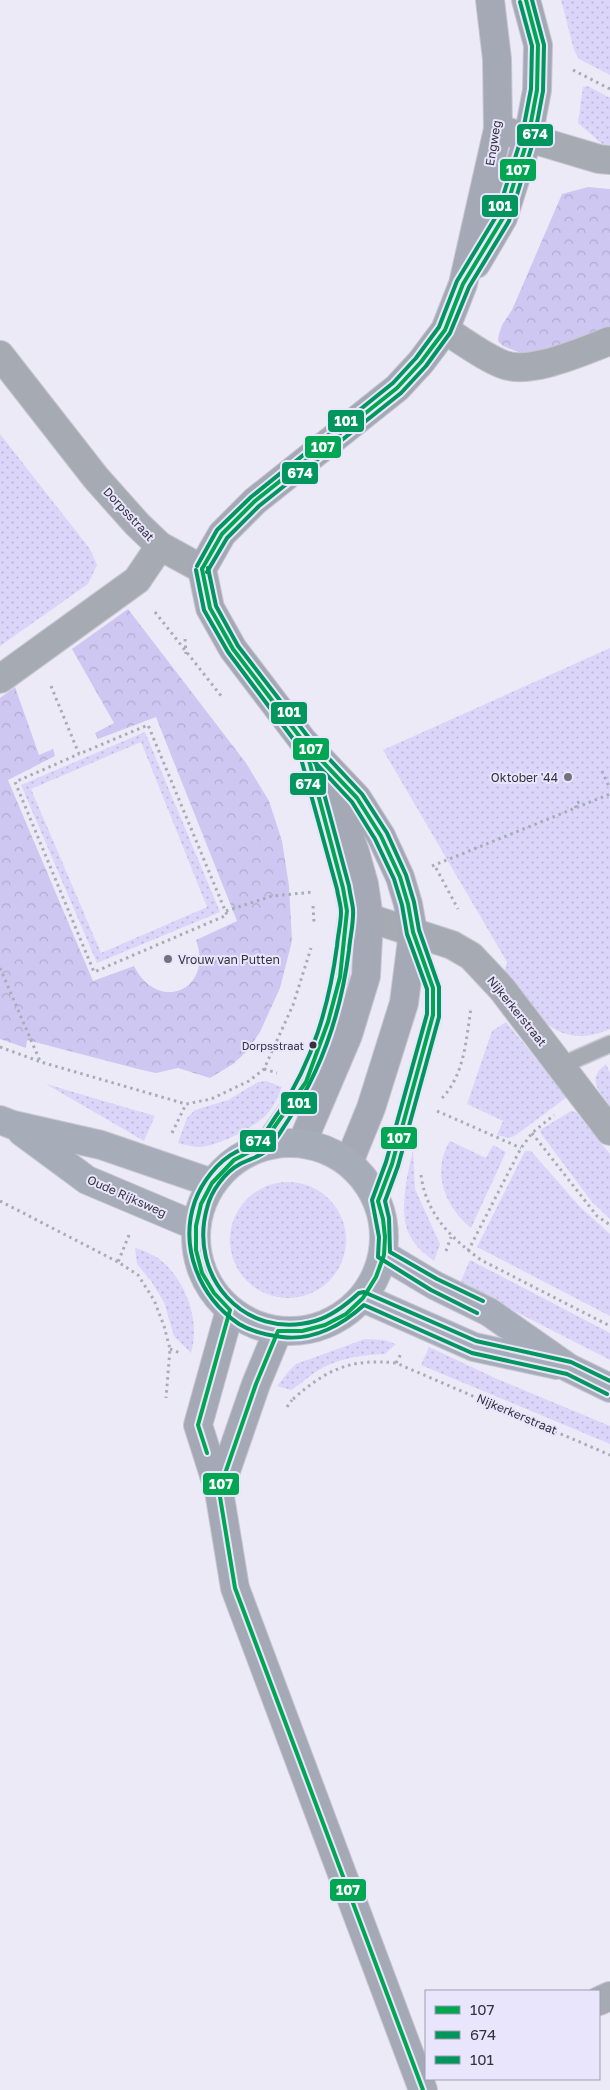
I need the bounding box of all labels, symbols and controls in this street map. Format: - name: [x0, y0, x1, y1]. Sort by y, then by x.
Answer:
- street label: Engweg: [482, 119, 504, 167]
- line badge: 674: [516, 123, 554, 147]
- text: 674: [522, 125, 548, 142]
- line badge: 107: [499, 158, 537, 182]
- text: 107: [506, 161, 530, 178]
- line badge: 101: [481, 194, 519, 218]
- text: 101: [488, 197, 512, 214]
- line badge: 101: [327, 409, 365, 433]
- text: 101: [334, 412, 358, 429]
- line badge: 107: [304, 435, 342, 459]
- text: 107: [311, 438, 335, 455]
- line badge: 674: [281, 461, 319, 485]
- text: 674: [287, 464, 313, 481]
- street label: Dorpsstraat: [100, 484, 158, 544]
- line badge: 101: [270, 701, 308, 725]
- text: 101: [277, 703, 301, 720]
- line badge: 107: [292, 737, 330, 761]
- text: 107: [299, 740, 323, 757]
- place label: Oktober '44: [491, 770, 558, 785]
- marker: Oktober '44: [562, 771, 574, 783]
- line badge: 674: [289, 772, 327, 796]
- text: 674: [295, 775, 321, 792]
- place label: Vrouw van Putten: [178, 952, 280, 967]
- marker: Vrouw van Putten: [162, 953, 174, 965]
- street label: Nijkerkerstraat: [484, 973, 550, 1049]
- place label: Dorpsstraat: [242, 1039, 304, 1052]
- marker: Dorpsstraat: [308, 1040, 318, 1050]
- line badge: 101: [280, 1091, 318, 1115]
- text: 101: [287, 1094, 311, 1111]
- line badge: 107: [380, 1126, 418, 1150]
- line badge: 674: [239, 1129, 277, 1153]
- text: 107: [387, 1129, 411, 1146]
- text: 674: [245, 1132, 271, 1149]
- street label: Oude Rijksweg: [85, 1172, 169, 1220]
- street label: Nijkerkerstraat: [475, 1390, 560, 1438]
- line badge: 107: [202, 1472, 240, 1496]
- text: 107: [209, 1475, 233, 1492]
- line badge: 107: [329, 1878, 367, 1902]
- text: 107: [336, 1881, 360, 1898]
- legend: [425, 1990, 600, 2080]
- text: 107: [470, 2000, 495, 2018]
- text: 674: [470, 2025, 496, 2043]
- text: 101: [470, 2050, 494, 2068]

